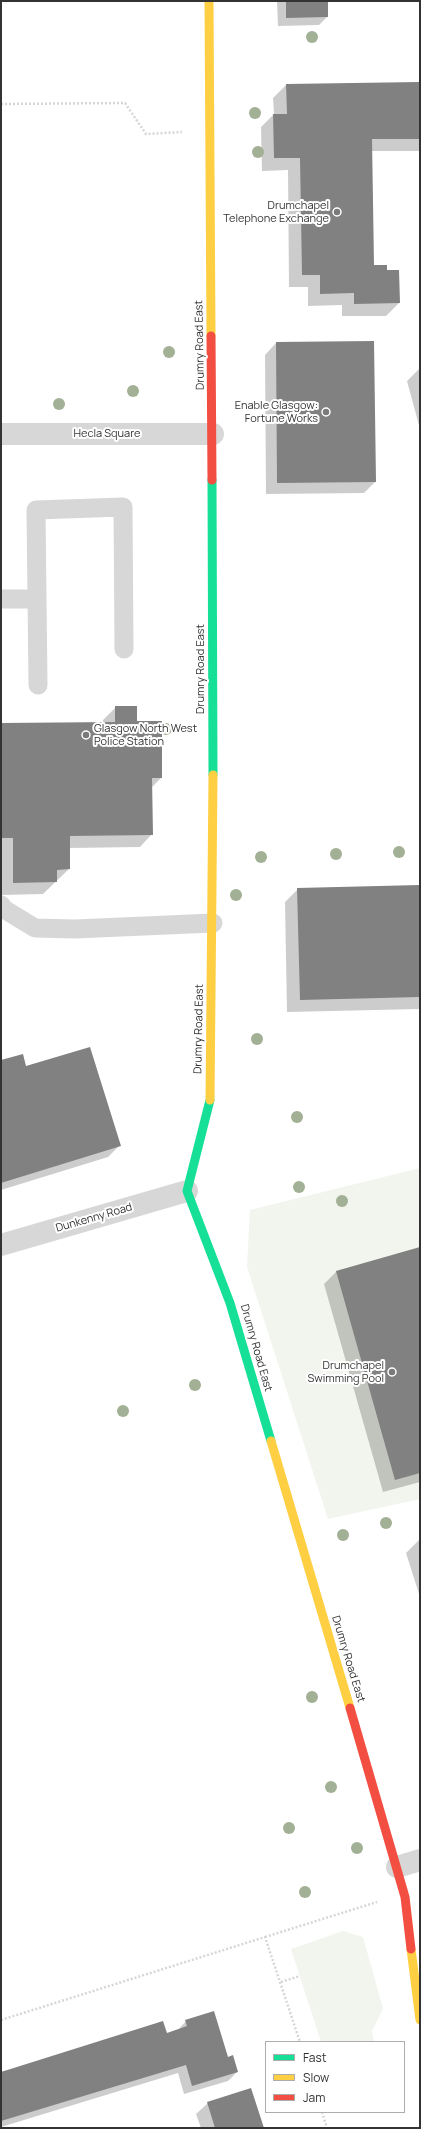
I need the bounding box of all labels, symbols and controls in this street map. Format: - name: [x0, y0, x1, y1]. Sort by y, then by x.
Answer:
- place label: Drumchapel Telephone Exchange: [223, 199, 329, 225]
- marker: Drumchapel Telephone Exchange: [332, 207, 342, 217]
- street label: Drumry Road East: [193, 300, 207, 390]
- place label: Enable Glasgow: Fortune Works: [235, 399, 318, 425]
- marker: Enable Glasgow: Fortune Works: [321, 407, 331, 417]
- street label: Hecla Square: [74, 427, 140, 441]
- street label: Drumry Road East: [194, 624, 208, 714]
- place label: Glasgow North West Police Station: [94, 722, 197, 748]
- marker: Glasgow North West Police Station: [81, 730, 91, 740]
- street label: Drumry Road East: [192, 984, 206, 1074]
- street label: Dunkenny Road: [54, 1201, 134, 1235]
- street label: Drumry Road East: [237, 1303, 275, 1393]
- place label: Drumchapel Swimming Pool: [308, 1359, 384, 1385]
- marker: Drumchapel Swimming Pool: [387, 1367, 397, 1377]
- street label: Drumry Road East: [329, 1614, 367, 1704]
- legend: [265, 2041, 405, 2113]
- text: Fast: [303, 2049, 327, 2066]
- text: Slow: [303, 2069, 329, 2086]
- text: Jam: [303, 2089, 325, 2106]

